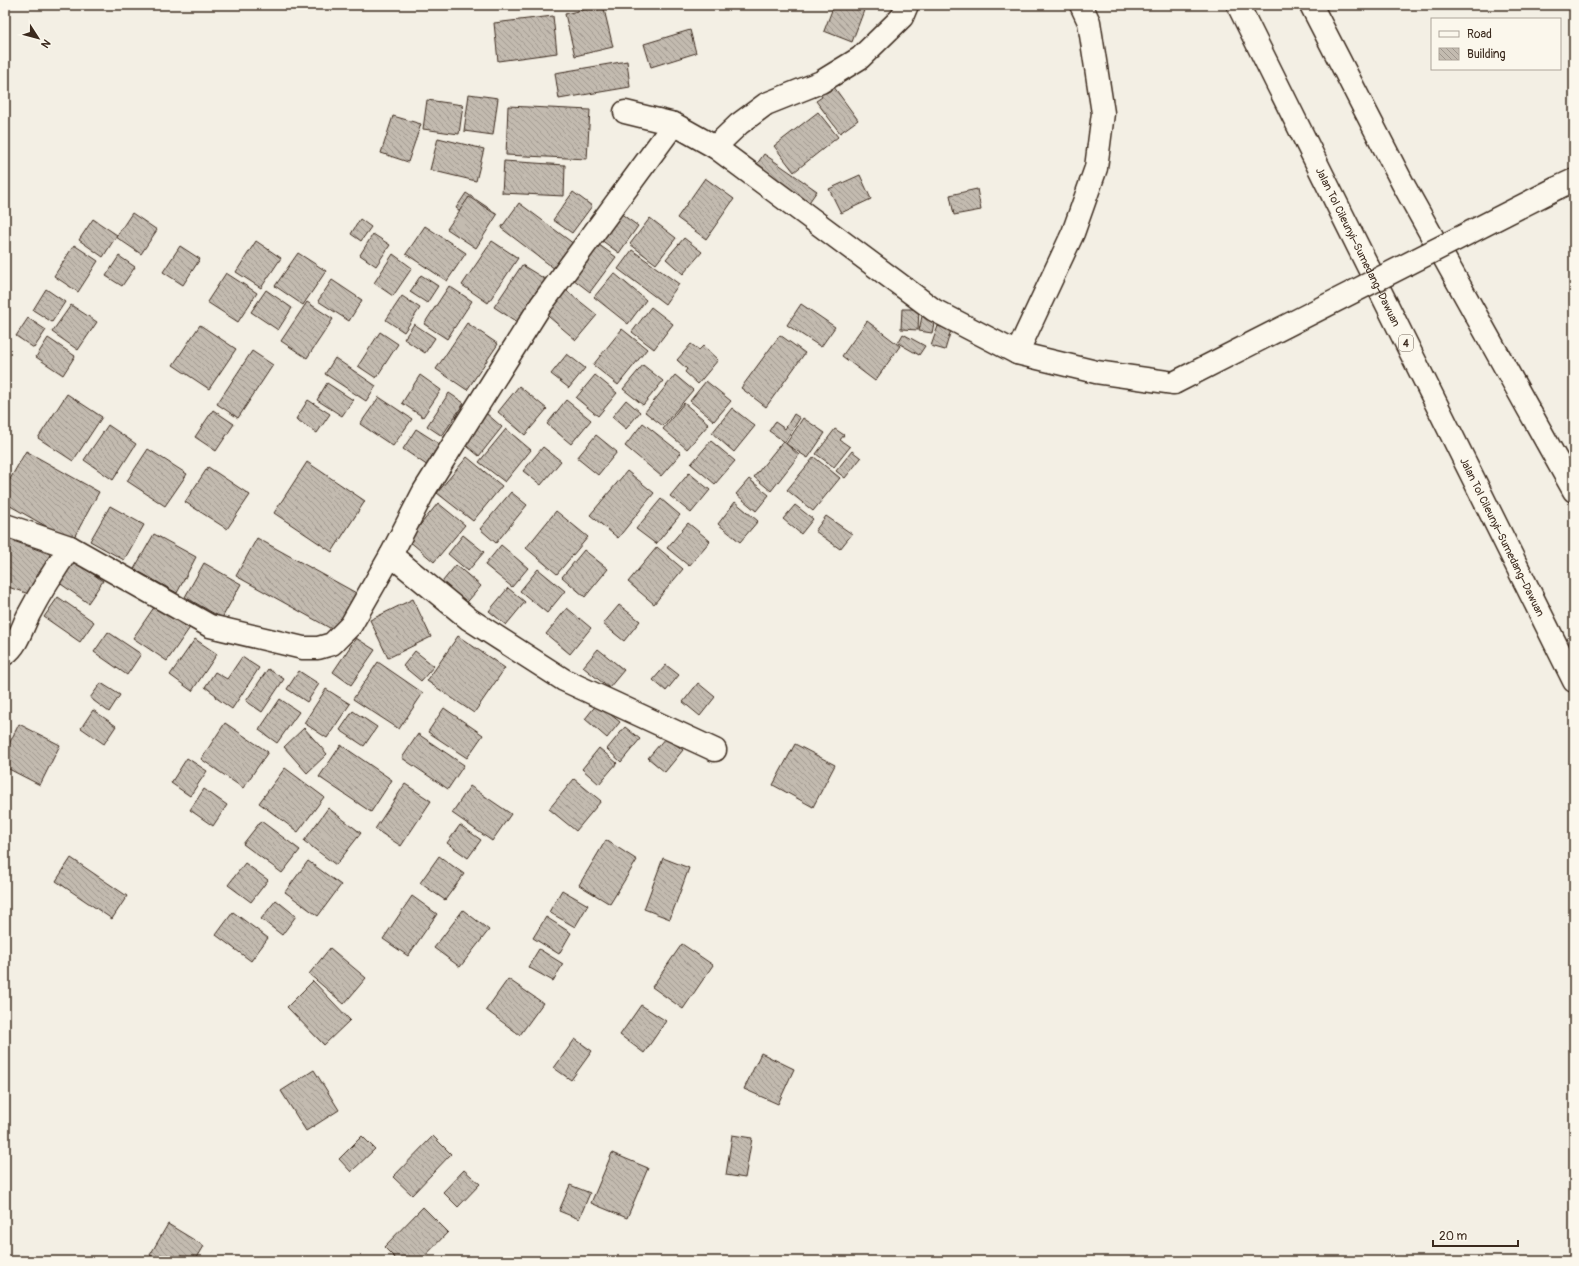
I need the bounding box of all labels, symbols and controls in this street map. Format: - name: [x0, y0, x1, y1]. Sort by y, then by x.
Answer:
- north arrow: [18, 18, 58, 58]
- legend: [1431, 18, 1561, 70]
- text: Road: [1467, 27, 1492, 42]
- text: N: [38, 37, 53, 51]
- text: Building: [1467, 47, 1506, 62]
- street label: Jalan Tol Cileunyi–Sumedang–Dawuan: [1313, 165, 1403, 329]
- road number: 4: [1399, 335, 1413, 351]
- street label: Jalan Tol Cileunyi–Sumedang–Dawuan: [1457, 455, 1547, 619]
- scale bar: [1433, 1222, 1518, 1248]
- text: 20 m: [1439, 1229, 1468, 1244]

